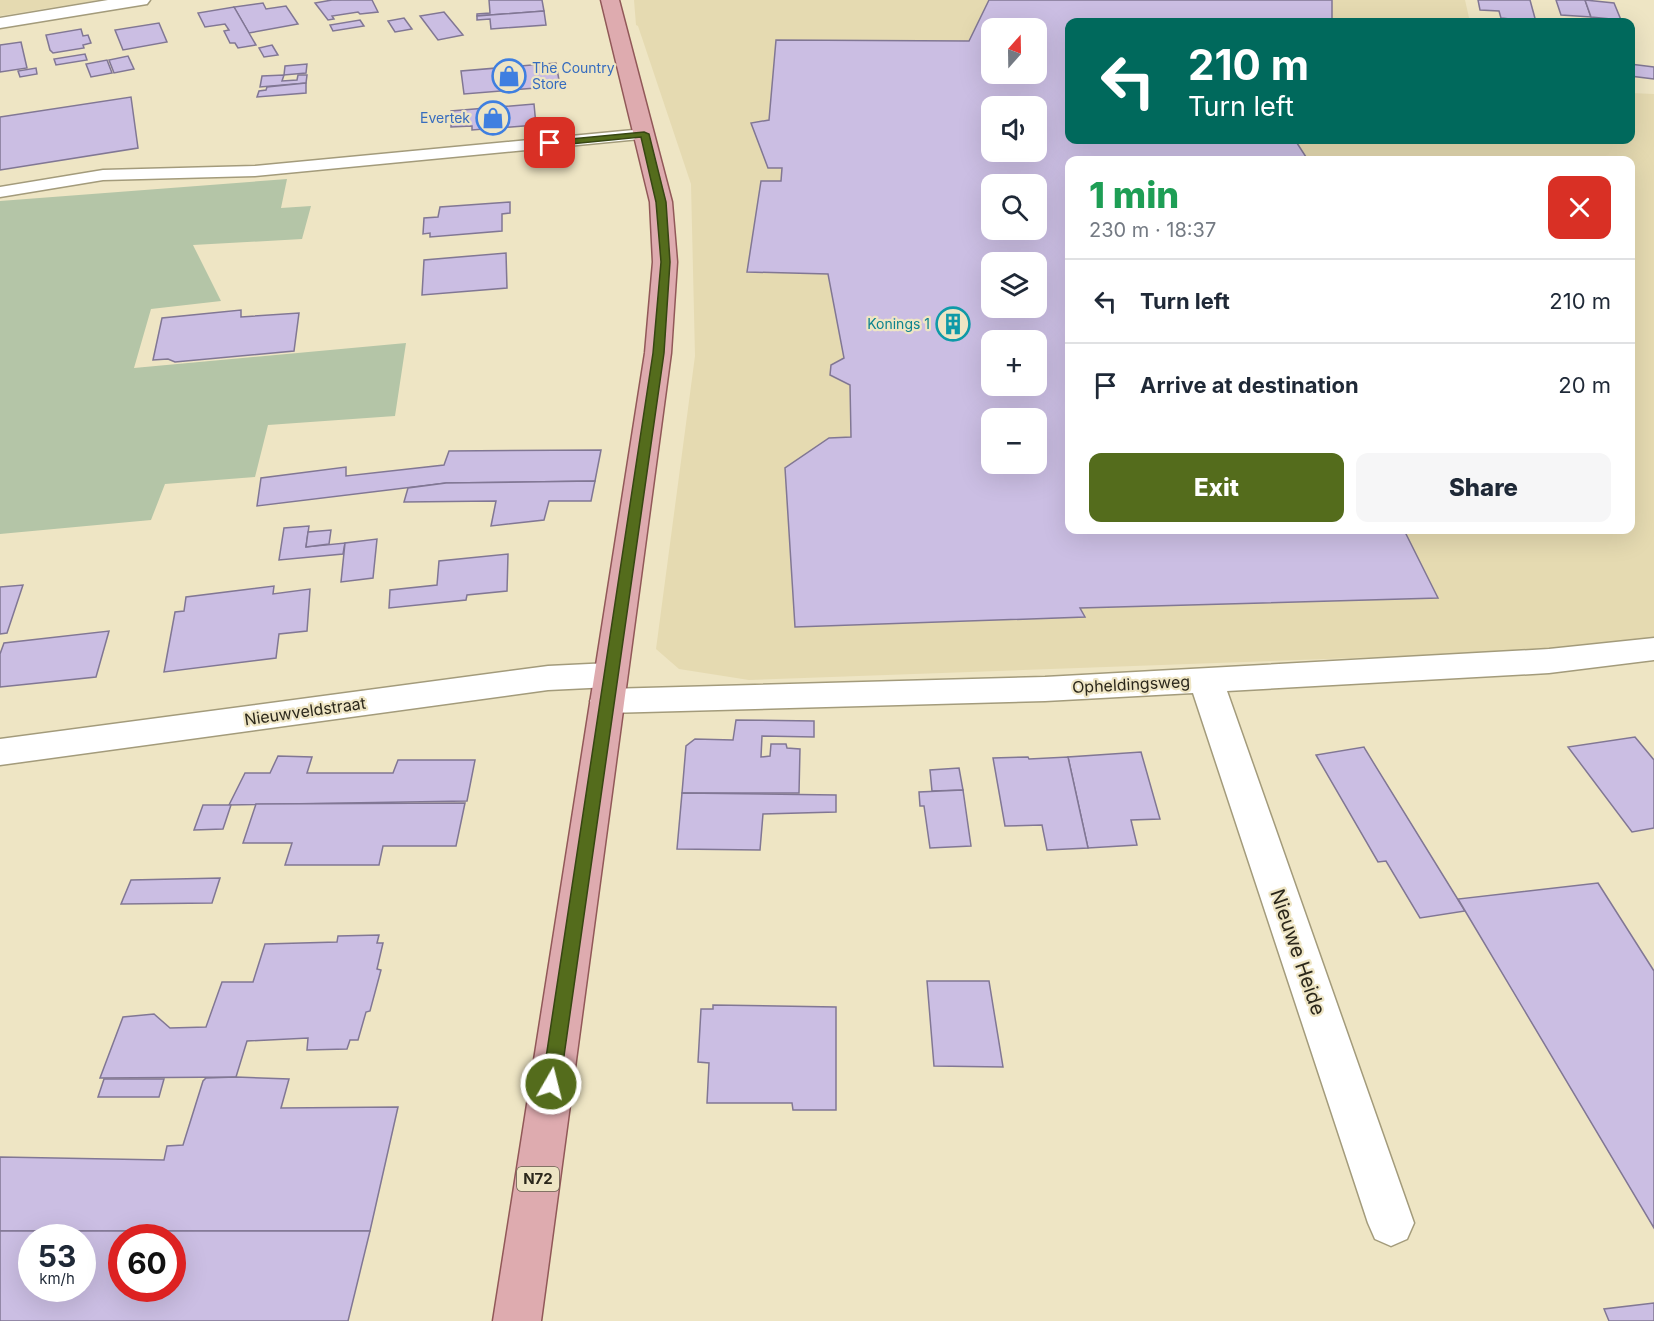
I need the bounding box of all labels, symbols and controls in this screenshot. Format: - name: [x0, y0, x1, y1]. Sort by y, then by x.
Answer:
- north arrow: [981, 18, 1047, 84]
- map controls: [981, 18, 1047, 474]
- text: 210 m: [1188, 39, 1309, 90]
- icon: left: [1089, 42, 1167, 120]
- shop icon: The Country Store: [491, 58, 527, 94]
- place label: The Country Store: [532, 59, 615, 92]
- text: Turn left: [1188, 90, 1294, 123]
- button: sound: [981, 96, 1047, 162]
- shop icon: Evertek: [475, 100, 511, 136]
- place label: Evertek: [420, 109, 470, 126]
- pin: [524, 117, 575, 168]
- icon: arrive: [533, 126, 566, 159]
- text: 1 min: [1089, 173, 1179, 217]
- button: search: [981, 174, 1047, 240]
- button: close: [1548, 176, 1611, 239]
- text: 230 m · 18:37: [1089, 218, 1216, 242]
- button: layers: [981, 252, 1047, 318]
- icon: left: [1089, 285, 1122, 318]
- text: Turn left: [1140, 288, 1230, 314]
- text: 210 m: [1549, 288, 1611, 314]
- building icon: Konings 1: [935, 306, 971, 342]
- place label: Konings 1: [867, 315, 930, 332]
- button: +: [981, 330, 1047, 396]
- icon: arrive: [1089, 369, 1122, 402]
- text: Arrive at destination: [1140, 372, 1359, 398]
- text: 20 m: [1558, 372, 1611, 398]
- button: −: [981, 408, 1047, 474]
- button: Exit: [1089, 453, 1344, 522]
- button: Share: [1356, 453, 1611, 522]
- street label: Opheldingsweg: [1072, 671, 1190, 697]
- street label: Nieuwveldstraat: [243, 693, 367, 729]
- street label: Nieuwe Heide: [1265, 886, 1331, 1018]
- position arrow: [519, 1052, 583, 1116]
- road number: N72: [517, 1167, 559, 1191]
- speed limit sign: 60: [108, 1224, 186, 1302]
- text: 53: [38, 1238, 76, 1274]
- text: km/h: [39, 1269, 75, 1288]

